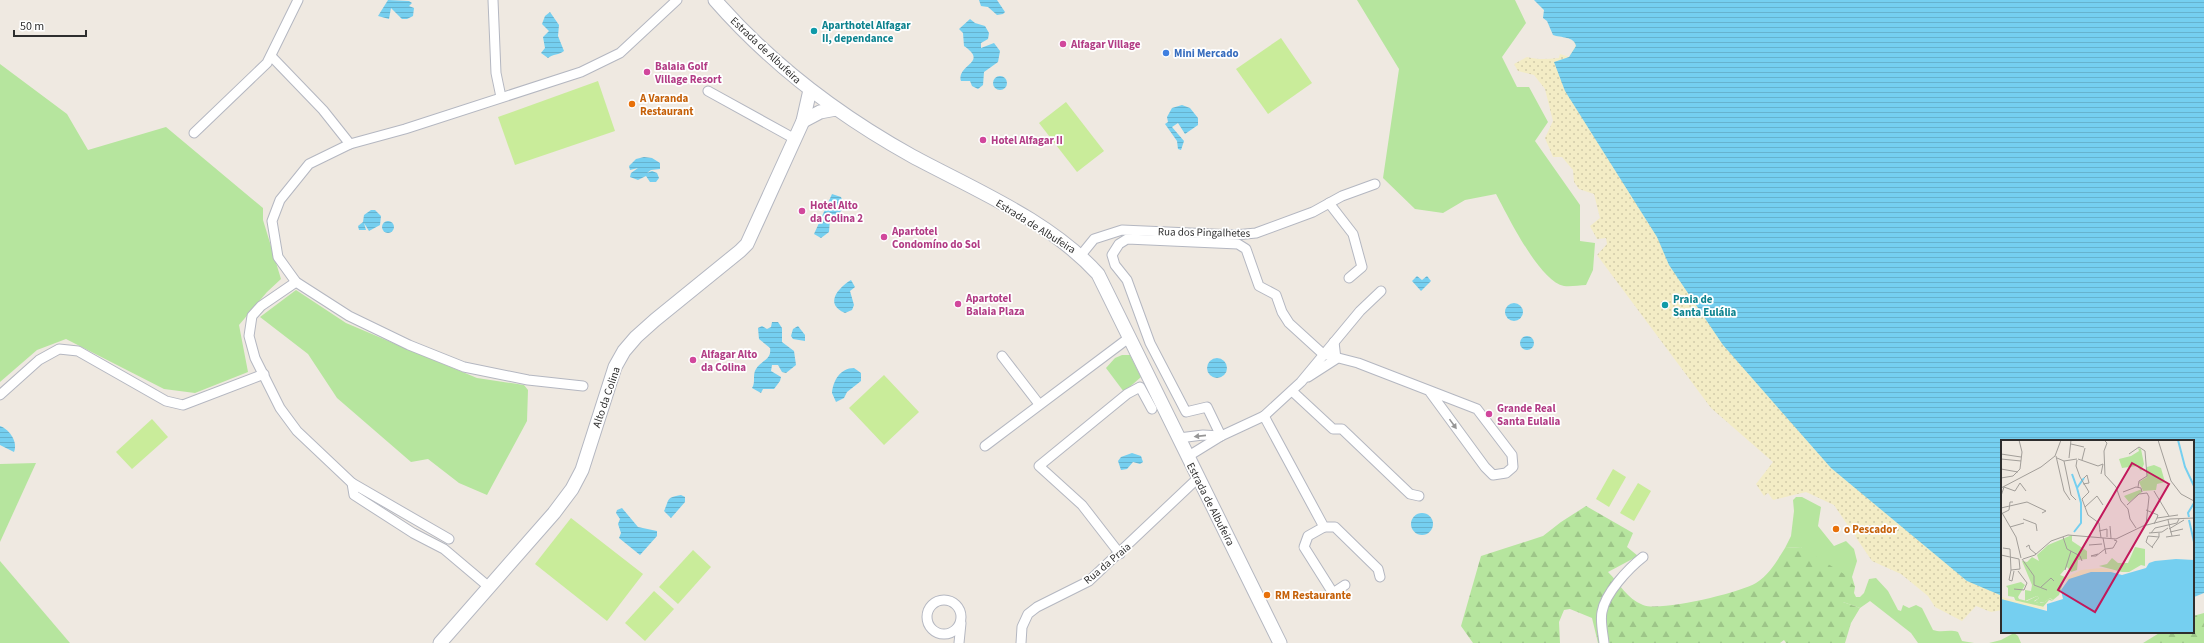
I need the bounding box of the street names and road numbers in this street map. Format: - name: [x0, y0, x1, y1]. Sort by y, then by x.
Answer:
- street label: Estrada de Albufeira: [727, 14, 804, 87]
- street label: Estrada de Albufeira: [993, 196, 1079, 257]
- street label: Rua dos Pingalhetes: [1158, 224, 1251, 241]
- street label: Alto da Colina: [589, 365, 624, 430]
- street label: Estrada de Albufeira: [1183, 460, 1238, 549]
- street label: Rua da Praia: [1081, 539, 1134, 588]

